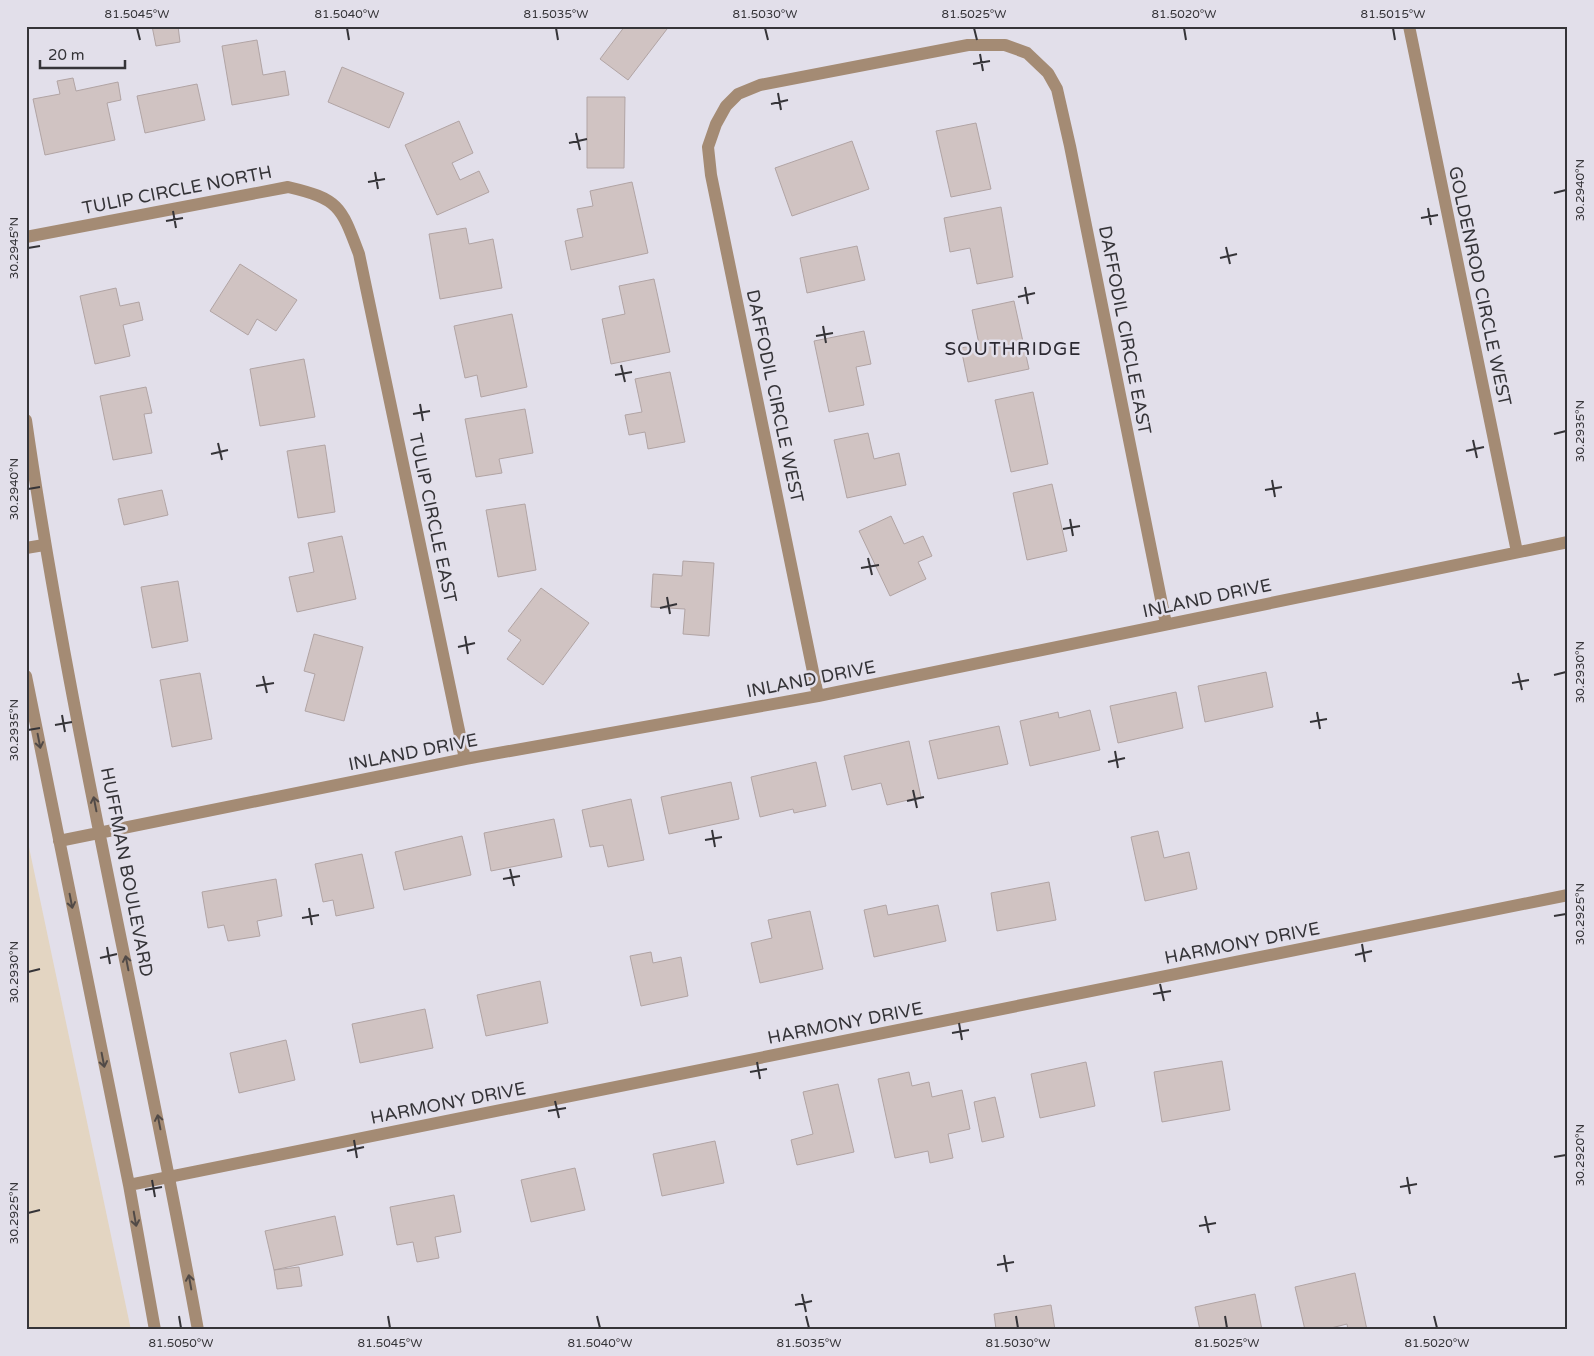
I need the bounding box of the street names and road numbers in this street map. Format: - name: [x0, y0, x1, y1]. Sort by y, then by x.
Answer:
- street label: TULIP CIRCLE NORTH: [80, 161, 274, 219]
- street label: GOLDENROD CIRCLE WEST: [1444, 164, 1516, 408]
- street label: DAFFODIL CIRCLE EAST: [1094, 224, 1156, 436]
- street label: DAFFODIL CIRCLE WEST: [742, 288, 808, 504]
- street label: TULIP CIRCLE EAST: [404, 431, 462, 605]
- street label: INLAND DRIVE: [1141, 574, 1273, 622]
- street label: INLAND DRIVE: [745, 656, 877, 702]
- street label: INLAND DRIVE: [347, 729, 479, 775]
- street label: HUFFMAN BOULEVARD: [96, 765, 158, 979]
- street label: HARMONY DRIVE: [1162, 917, 1322, 969]
- street label: HARMONY DRIVE: [765, 997, 925, 1049]
- street label: HARMONY DRIVE: [368, 1077, 528, 1129]

